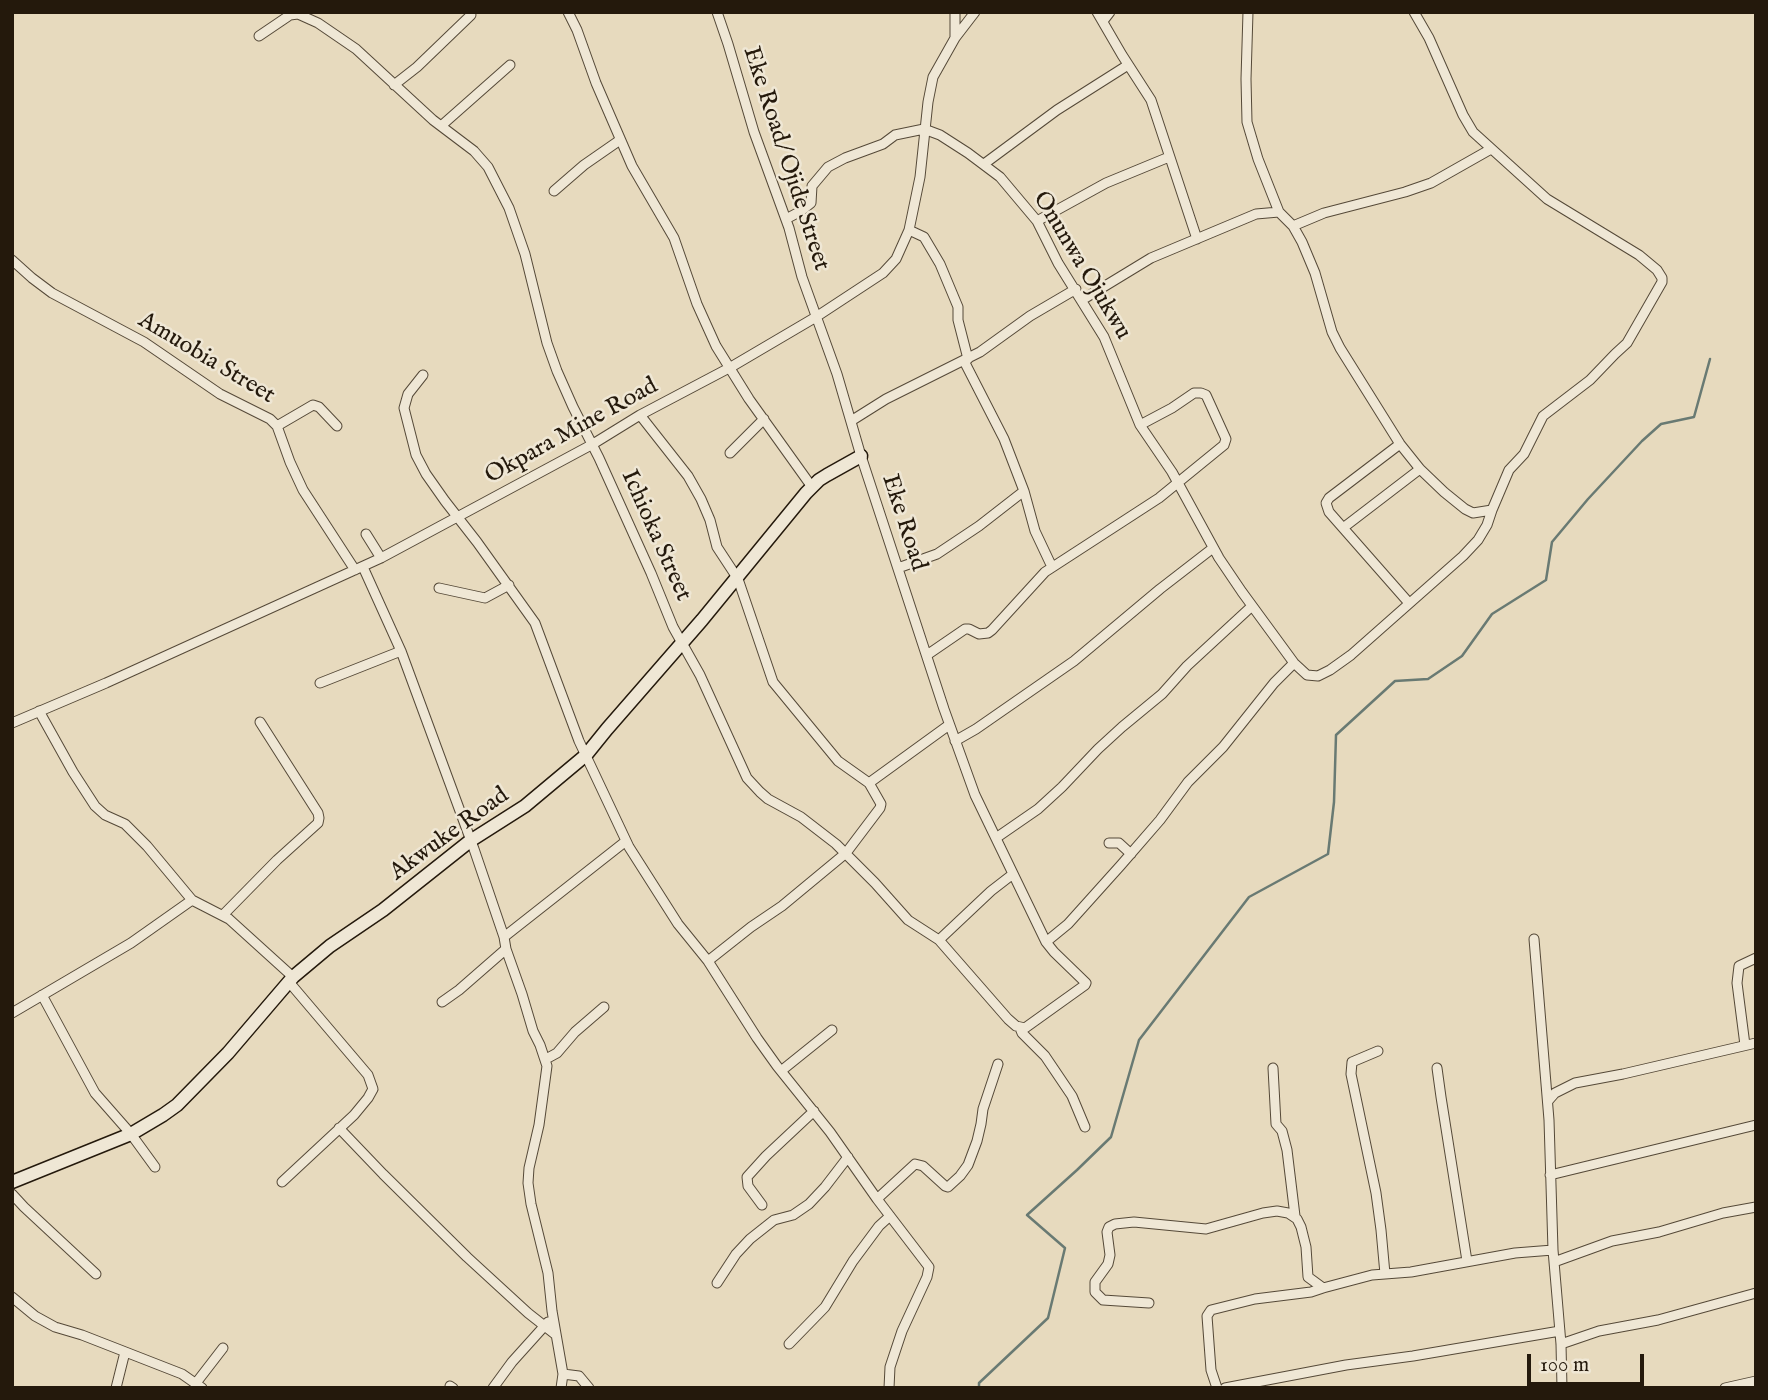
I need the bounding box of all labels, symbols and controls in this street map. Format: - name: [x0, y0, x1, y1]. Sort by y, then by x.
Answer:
- street label: Eke Road/ Ojide Street: [735, 43, 835, 275]
- street label: Onunwa Ojukwu: [1025, 187, 1137, 345]
- street label: Amuobia Street: [132, 307, 280, 411]
- street label: Okpara Mine Road: [481, 373, 663, 491]
- street label: Ichioka Street: [613, 466, 697, 606]
- street label: Eke Road: [874, 471, 932, 575]
- street label: Akwuke Road: [385, 782, 515, 888]
- scale bar: [1530, 1340, 1647, 1384]
- text: 100 m: [1540, 1352, 1589, 1379]

